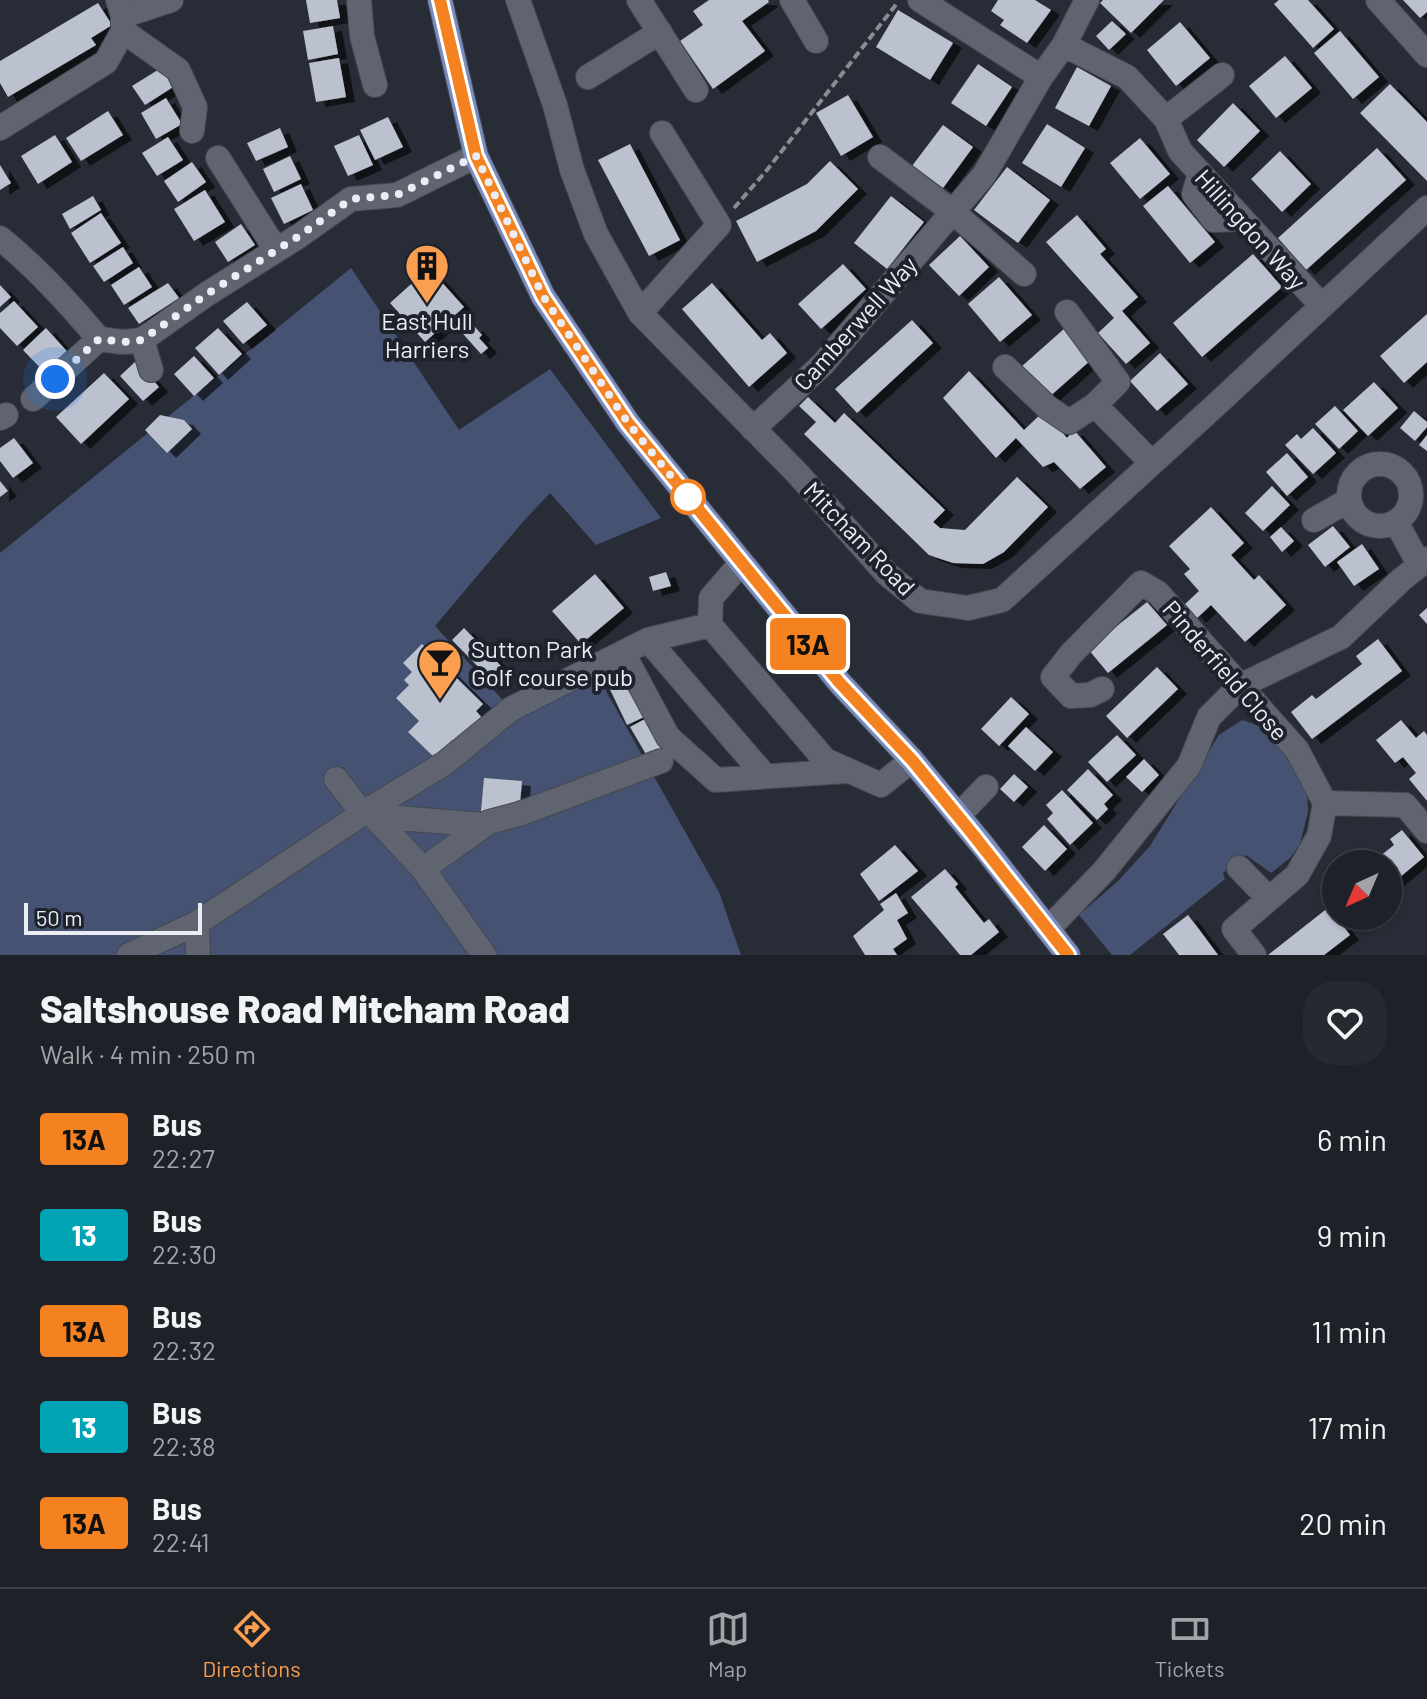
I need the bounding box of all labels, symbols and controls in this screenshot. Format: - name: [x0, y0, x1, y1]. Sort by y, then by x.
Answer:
- street label: Hillingdon Way: [1189, 163, 1313, 295]
- building icon: East Hull Harriers: [403, 242, 451, 305]
- street label: Camberwell Way: [787, 250, 923, 396]
- place label: East Hull Harriers: [381, 306, 473, 363]
- your location: [35, 359, 75, 399]
- street label: Mitcham Road: [798, 475, 922, 601]
- unlabelled marker: [671, 480, 705, 514]
- street label: Pinderfield Close: [1157, 594, 1295, 746]
- line badge: 13A: [762, 618, 854, 670]
- text: 13A: [786, 627, 830, 661]
- place label: Sutton Park Golf course pub: [471, 634, 633, 691]
- bar icon: Sutton Park Golf course pub: [416, 638, 464, 701]
- north arrow: [1322, 850, 1402, 930]
- map controls: [1322, 850, 1402, 930]
- scale bar: [24, 899, 202, 935]
- text: 50 m: [36, 904, 82, 930]
- button: heart: [1303, 981, 1387, 1065]
- text: Saltshouse Road Mitcham Road: [40, 985, 570, 1031]
- text: Walk · 4 min · 250 m: [40, 1038, 256, 1069]
- text: Bus: [152, 1106, 202, 1142]
- text: 6 min: [1317, 1121, 1387, 1157]
- text: 13A: [62, 1122, 106, 1156]
- text: 22:27: [152, 1142, 215, 1173]
- text: Bus: [152, 1202, 202, 1238]
- text: 9 min: [1317, 1217, 1387, 1253]
- text: 13: [71, 1218, 97, 1252]
- text: 22:30: [152, 1238, 217, 1269]
- text: Bus: [152, 1298, 202, 1334]
- text: 11 min: [1311, 1313, 1387, 1349]
- text: 13A: [62, 1314, 106, 1348]
- text: 22:32: [152, 1334, 216, 1365]
- text: Bus: [152, 1394, 202, 1430]
- text: 17 min: [1308, 1409, 1387, 1445]
- text: 13: [71, 1410, 97, 1444]
- text: 22:38: [152, 1430, 216, 1461]
- text: Bus: [152, 1490, 202, 1526]
- text: 20 min: [1299, 1505, 1387, 1541]
- text: 13A: [62, 1506, 106, 1540]
- text: 22:41: [152, 1526, 210, 1557]
- tab: Directions: [202, 1607, 301, 1681]
- tab: Map: [706, 1607, 750, 1681]
- tab: Tickets: [1155, 1607, 1225, 1681]

